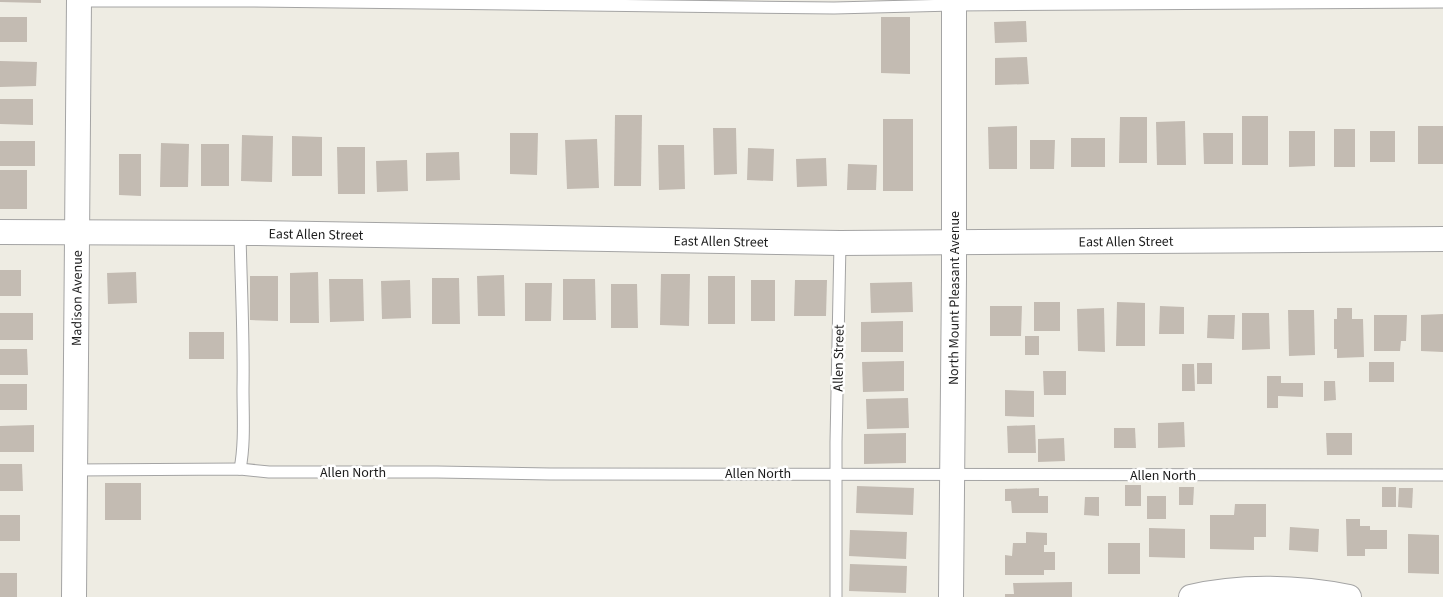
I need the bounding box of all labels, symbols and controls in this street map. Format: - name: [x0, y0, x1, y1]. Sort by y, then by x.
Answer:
- street label: North Mount Pleasant Avenue: [944, 211, 965, 385]
- street label: East Allen Street: [268, 224, 364, 246]
- street label: East Allen Street: [673, 231, 769, 253]
- street label: East Allen Street: [1078, 232, 1174, 252]
- street label: Madison Avenue: [67, 250, 88, 346]
- street label: Allen Street: [828, 324, 850, 392]
- street label: Allen North: [320, 463, 386, 483]
- street label: Allen North: [725, 464, 791, 484]
- street label: Allen North: [1130, 466, 1196, 486]

